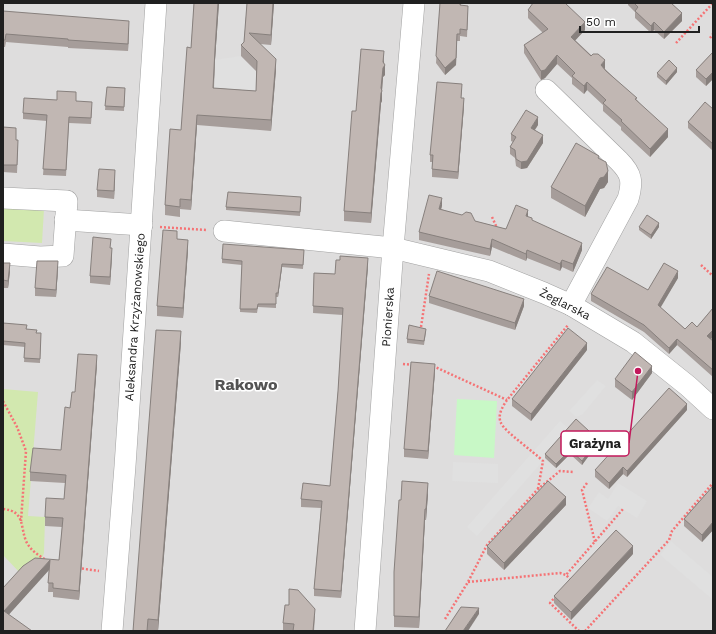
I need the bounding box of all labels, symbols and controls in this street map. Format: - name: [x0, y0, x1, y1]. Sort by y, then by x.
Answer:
- scale bar: [580, 8, 699, 34]
- text: 50 m: [586, 15, 616, 29]
- street label: Aleksandra Krzyżanowskiego: [122, 233, 148, 401]
- street label: Żeglarska: [537, 285, 593, 323]
- street label: Pionierska: [379, 287, 397, 347]
- district label: Rakowo: [215, 375, 278, 394]
- callout: Grażyna: [561, 431, 629, 456]
- text: Grażyna: [569, 436, 621, 451]

